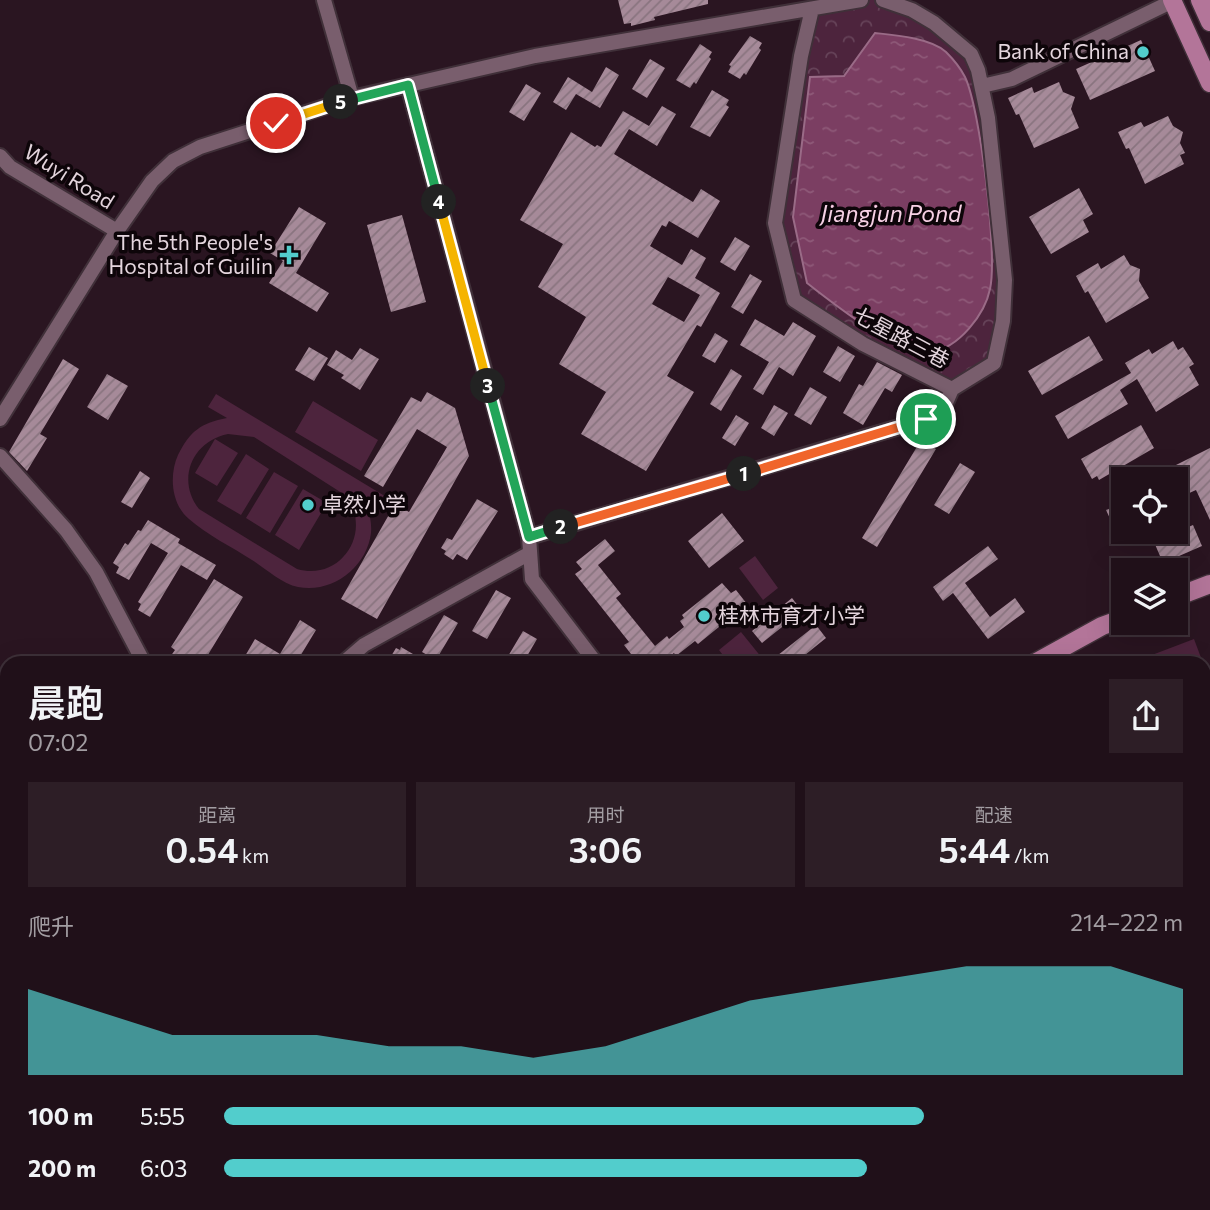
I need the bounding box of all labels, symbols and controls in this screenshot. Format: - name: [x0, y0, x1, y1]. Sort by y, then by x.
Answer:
- place label: Bank of China: [997, 38, 1129, 63]
- marker: Bank of China: [1135, 44, 1151, 60]
- pin: 5: [324, 84, 358, 119]
- text: 5: [335, 90, 346, 113]
- pin: [246, 93, 306, 153]
- icon: check: [257, 104, 295, 142]
- street label: Wuyi Road: [20, 138, 119, 213]
- pin: 4: [422, 184, 457, 220]
- text: 4: [433, 190, 444, 213]
- water label: Jiangjun Pond: [819, 199, 963, 227]
- place label: The 5th People's Hospital of Guilin: [109, 229, 273, 278]
- marker: The 5th People's Hospital of Guilin: [279, 245, 299, 265]
- street label: 七星路三巷: [849, 301, 954, 372]
- pin: 3: [470, 368, 505, 404]
- text: 3: [482, 374, 493, 397]
- pin: [896, 389, 956, 449]
- icon: arrive: [907, 400, 945, 438]
- pin: 1: [726, 456, 762, 491]
- text: 1: [739, 462, 748, 485]
- map controls: [1111, 467, 1188, 635]
- button: locate: [1111, 467, 1188, 544]
- place label: 卓然小学: [322, 491, 406, 516]
- marker: 卓然小学: [300, 497, 316, 513]
- pin: 2: [544, 510, 578, 544]
- text: 2: [555, 515, 566, 538]
- button: layers: [1111, 558, 1188, 635]
- place label: 桂林市育才小学: [718, 602, 865, 627]
- marker: 桂林市育才小学: [696, 608, 712, 624]
- text: 晨跑: [28, 678, 104, 725]
- button: share: [1109, 679, 1183, 753]
- text: 07:02: [28, 728, 88, 756]
- text: 距离: [198, 803, 236, 826]
- text: 用时: [586, 803, 625, 826]
- text: 配速: [975, 803, 1013, 826]
- text: 0.54: [165, 827, 238, 870]
- text: 3:06: [569, 827, 642, 870]
- text: 5:44: [938, 827, 1010, 870]
- text: km: [238, 844, 269, 867]
- text: /km: [1010, 844, 1049, 867]
- text: 214–222 m: [1070, 908, 1183, 936]
- text: 爬升: [28, 912, 74, 940]
- text: 100 m: [28, 1102, 93, 1130]
- text: 5:55: [140, 1102, 185, 1130]
- text: 200 m: [28, 1154, 96, 1182]
- text: 6:03: [140, 1154, 187, 1182]

